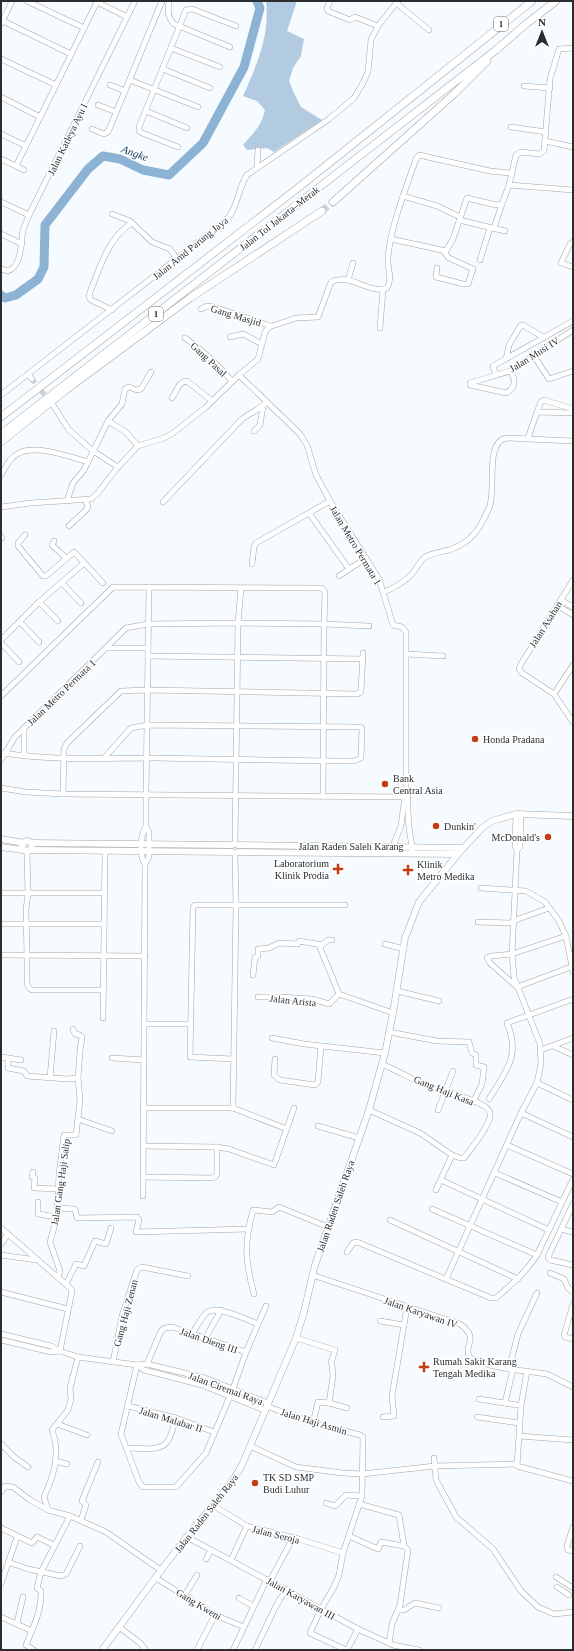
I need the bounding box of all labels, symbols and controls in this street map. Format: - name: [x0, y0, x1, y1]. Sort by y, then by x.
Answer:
- north arrow: [522, 12, 562, 52]
- text: N: [538, 16, 546, 28]
- road number: 1: [494, 17, 508, 31]
- street label: Jalan Katleya Ayu I: [45, 102, 90, 177]
- water label: Angke: [119, 142, 150, 163]
- street label: Jalan Tol Jakarta–Merak: [237, 184, 321, 253]
- street label: Jalan Amd Parung Jaya: [150, 214, 231, 282]
- street label: Gang Masjid: [209, 303, 262, 328]
- road number: 1: [149, 307, 163, 321]
- street label: Jalan Musi IV: [507, 334, 562, 374]
- street label: Gang Pasal: [188, 340, 229, 379]
- street label: Jalan Metro Permata 1: [328, 504, 384, 587]
- street label: Jalan Asahan: [527, 599, 564, 649]
- street label: Jalan Metro Permata 1: [25, 657, 98, 728]
- marker: Honda Pradana: [470, 734, 480, 744]
- place label: Honda Pradana: [483, 734, 545, 745]
- place label: Bank Central Asia: [393, 773, 443, 796]
- marker: Bank Central Asia: [380, 779, 390, 789]
- marker: Dunkin': [431, 821, 441, 831]
- place label: Dunkin': [444, 821, 476, 832]
- place label: McDonald's: [492, 832, 540, 843]
- marker: McDonald's: [543, 832, 553, 842]
- street label: Jalan Raden Saleh Karang: [298, 841, 404, 852]
- place label: Laboratorium Klinik Prodia: [274, 858, 330, 881]
- place label: Klinik Metro Medika: [417, 859, 475, 882]
- marker: Laboratorium Klinik Prodia: [332, 863, 344, 875]
- marker: Klinik Metro Medika: [402, 864, 414, 876]
- street label: Jalan Arista: [269, 993, 317, 1008]
- street label: Gang Haji Kasa: [412, 1073, 476, 1108]
- street label: Jalan Gang Haji Salip: [49, 1138, 72, 1226]
- street label: Jalan Raden Saleh Raya: [315, 1158, 357, 1254]
- street label: Gang Haji Zenan: [111, 1278, 140, 1348]
- street label: Jalan Karyawan IV: [383, 1295, 460, 1330]
- street label: Jalan Dieng III: [179, 1326, 239, 1355]
- place label: Rumah Sakit Karang Tengah Medika: [433, 1356, 517, 1379]
- marker: Rumah Sakit Karang Tengah Medika: [418, 1361, 430, 1373]
- street label: Jalan Ciremai Raya: [187, 1370, 265, 1407]
- street label: Jalan Malabar II: [138, 1405, 204, 1434]
- street label: Jalan Haji Asmin: [279, 1406, 348, 1437]
- street label: Jalan Raden Saleh Raya: [172, 1472, 241, 1555]
- place label: TK SD SMP Budi Luhur: [263, 1472, 315, 1495]
- marker: TK SD SMP Budi Luhur: [250, 1478, 260, 1488]
- street label: Jalan Seroja: [251, 1523, 301, 1546]
- street label: Jalan Karyawan III: [265, 1575, 337, 1622]
- street label: Gang Kweni: [174, 1587, 224, 1622]

